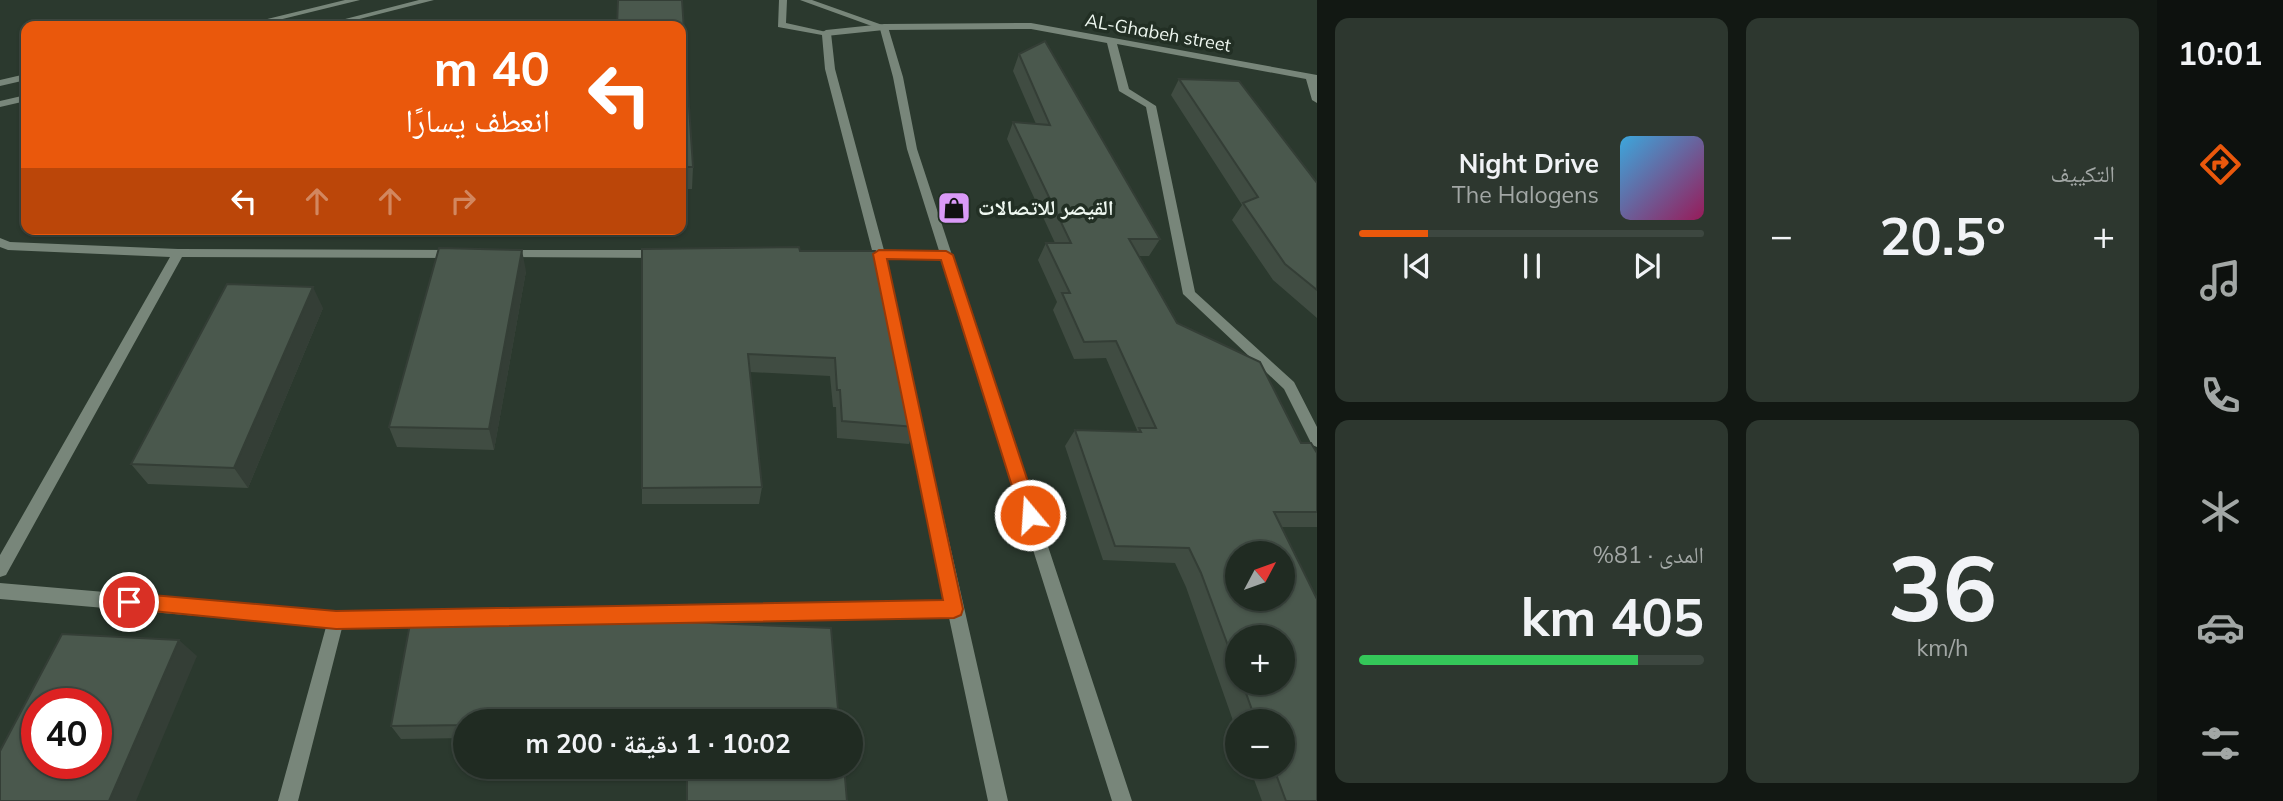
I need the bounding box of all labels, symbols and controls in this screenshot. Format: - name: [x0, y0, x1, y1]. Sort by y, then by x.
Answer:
- street label: AL-Ghabeh street: [1083, 8, 1233, 57]
- text: 10:01: [2178, 33, 2262, 73]
- text: 40 m: [434, 37, 550, 98]
- icon: left: [574, 49, 665, 140]
- text: انعطف يسارًا: [405, 100, 550, 140]
- icon: directions: [2196, 140, 2245, 189]
- text: Night Drive: [1459, 147, 1599, 180]
- text: التكييف: [2050, 159, 2115, 188]
- text: The Halogens: [1452, 180, 1599, 209]
- icon: left: [225, 182, 263, 220]
- icon: ahead: [298, 182, 336, 220]
- icon: ahead: [371, 182, 409, 220]
- icon: right: [444, 182, 482, 220]
- shop icon: القيصر للاتصالات: [935, 189, 973, 227]
- place label: القيصر للاتصالات: [978, 194, 1114, 220]
- text: 20.5°: [1879, 203, 2006, 268]
- text: −: [1770, 211, 1793, 259]
- text: +: [2092, 211, 2115, 259]
- icon: previous: [1398, 247, 1436, 285]
- icon: pause: [1513, 247, 1551, 285]
- icon: next: [1628, 247, 1666, 285]
- icon: music: [2196, 256, 2245, 305]
- icon: phone: [2196, 371, 2245, 420]
- position arrow: [993, 478, 1067, 552]
- icon: climate: [2196, 487, 2245, 536]
- text: 36: [1888, 530, 1997, 644]
- text: المدى · 81%: [1593, 540, 1704, 569]
- north arrow: [1225, 541, 1295, 611]
- map controls: [1225, 541, 1295, 779]
- pin: [99, 572, 159, 632]
- icon: arrive: [110, 583, 148, 621]
- text: 405 km: [1521, 584, 1704, 649]
- icon: car: [2196, 603, 2245, 652]
- button: +: [1225, 625, 1295, 695]
- text: km/h: [1916, 633, 1969, 662]
- speed limit sign: 40: [21, 688, 112, 779]
- button: −: [1225, 709, 1295, 779]
- icon: filters: [2196, 719, 2245, 768]
- text: 10:02 · 1 دقيقة · 200 m: [525, 727, 791, 760]

